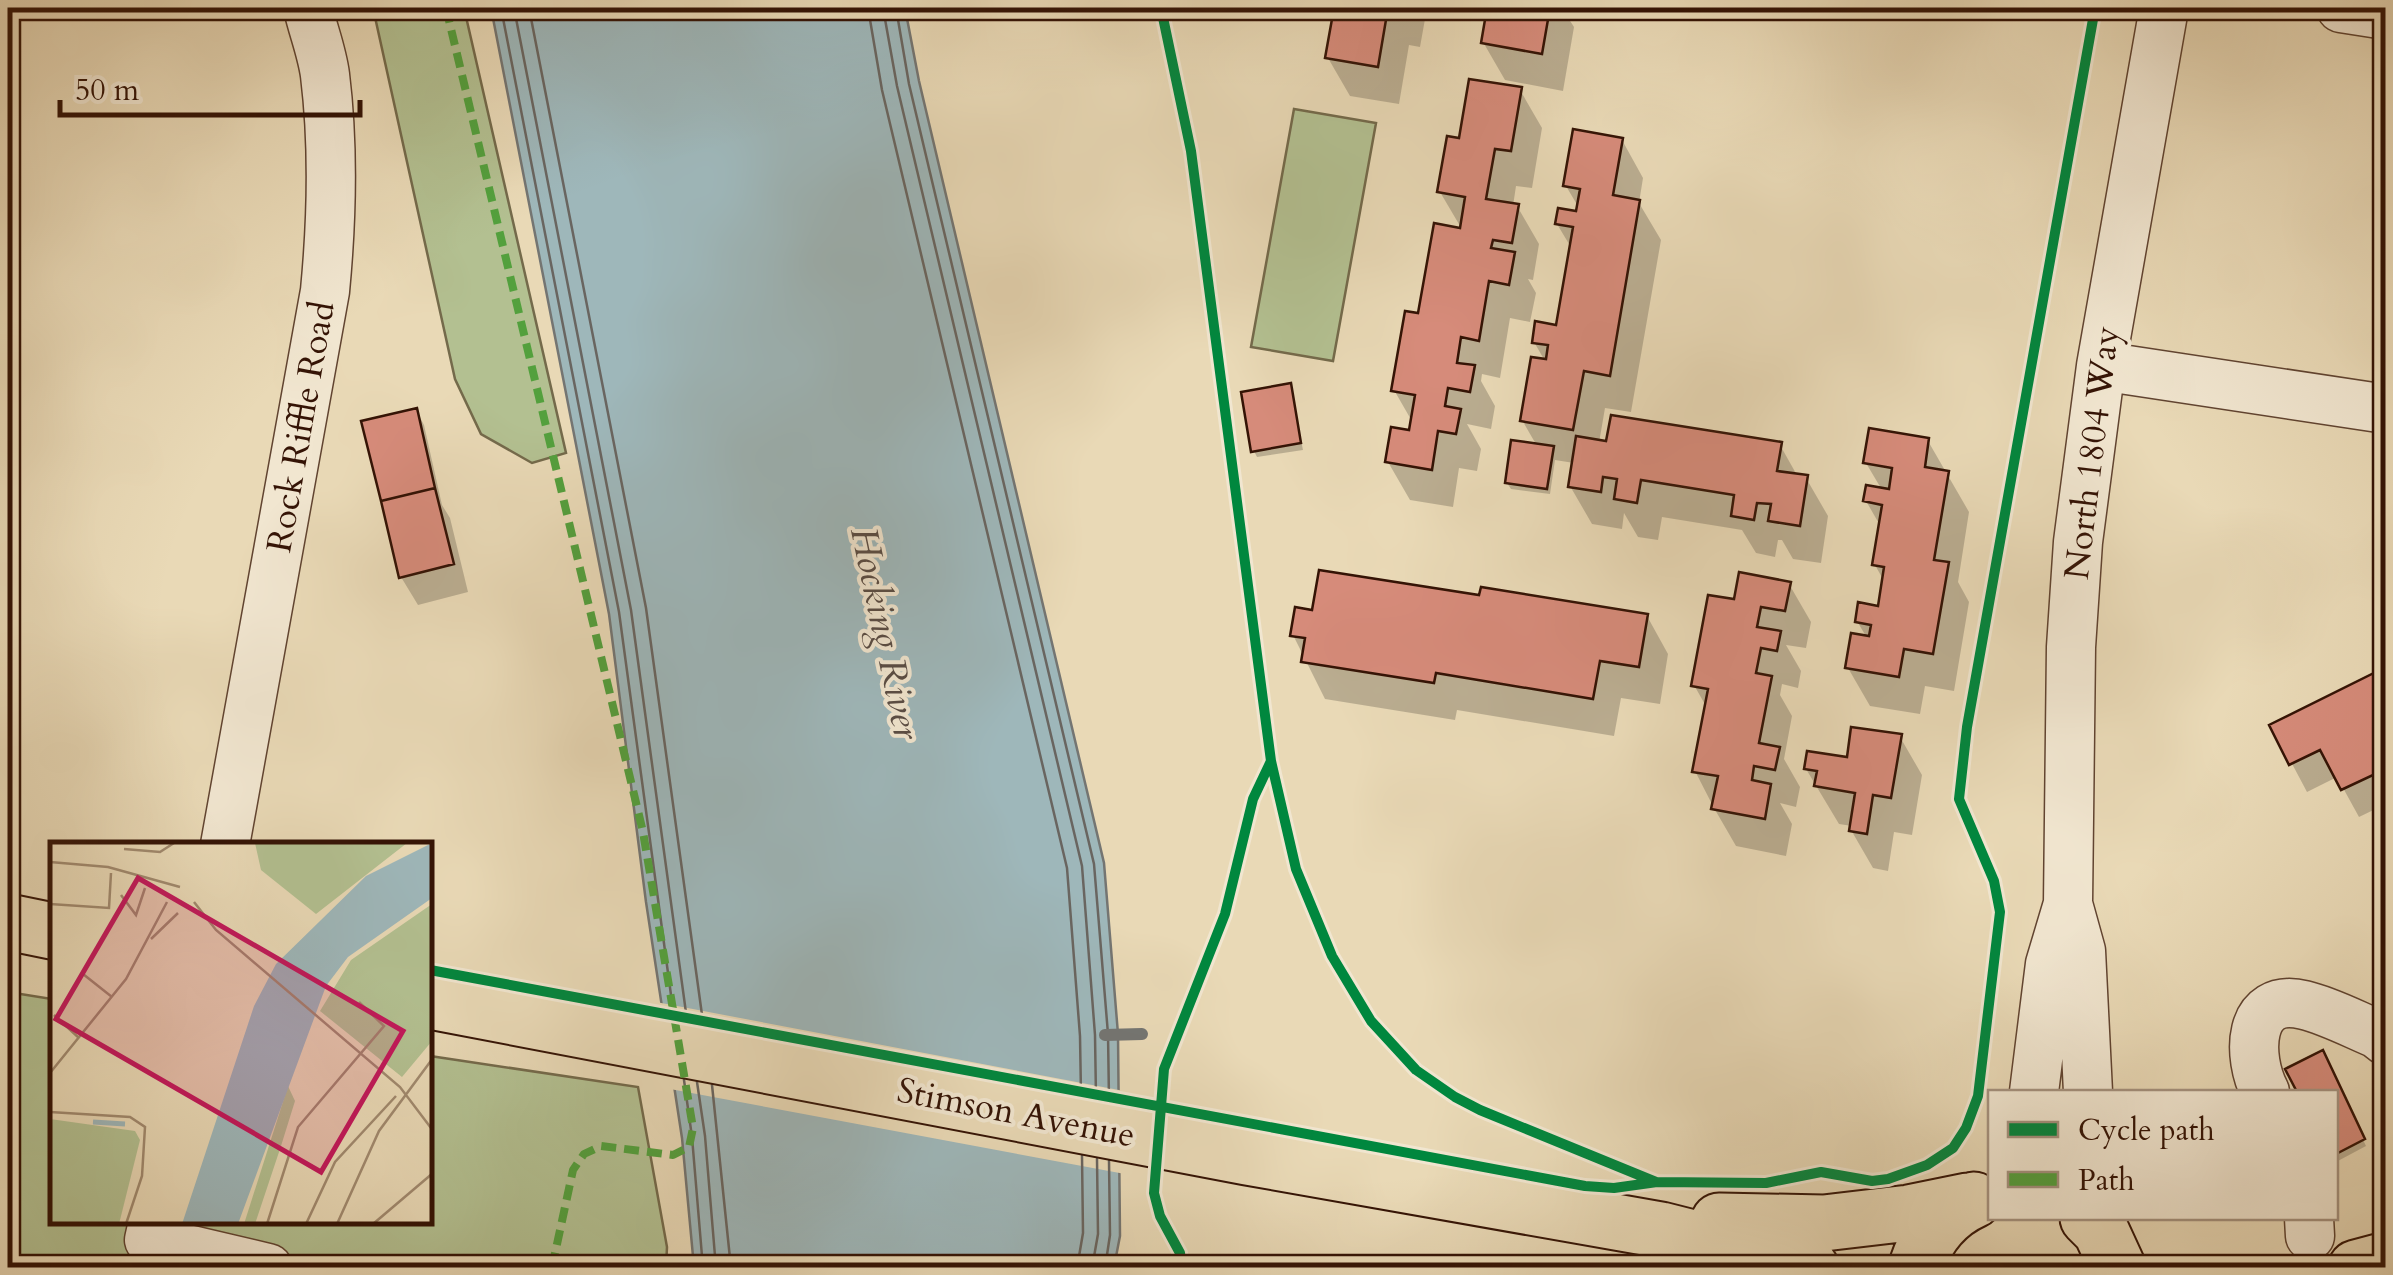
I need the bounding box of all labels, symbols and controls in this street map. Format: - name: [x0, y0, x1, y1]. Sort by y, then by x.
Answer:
- scale bar: [60, 55, 360, 117]
- text: 50 m: [75, 70, 140, 111]
- street label: Rock Riffle Road: [255, 297, 347, 556]
- street label: North 1804 Way: [2053, 323, 2131, 582]
- water label: Hocking River: [837, 522, 933, 746]
- inset map: [50, 842, 432, 1225]
- street label: Stimson Avenue: [893, 1066, 1139, 1160]
- legend: [1988, 1090, 2338, 1220]
- text: Cycle path: [2078, 1110, 2215, 1151]
- text: Path: [2078, 1160, 2135, 1201]

